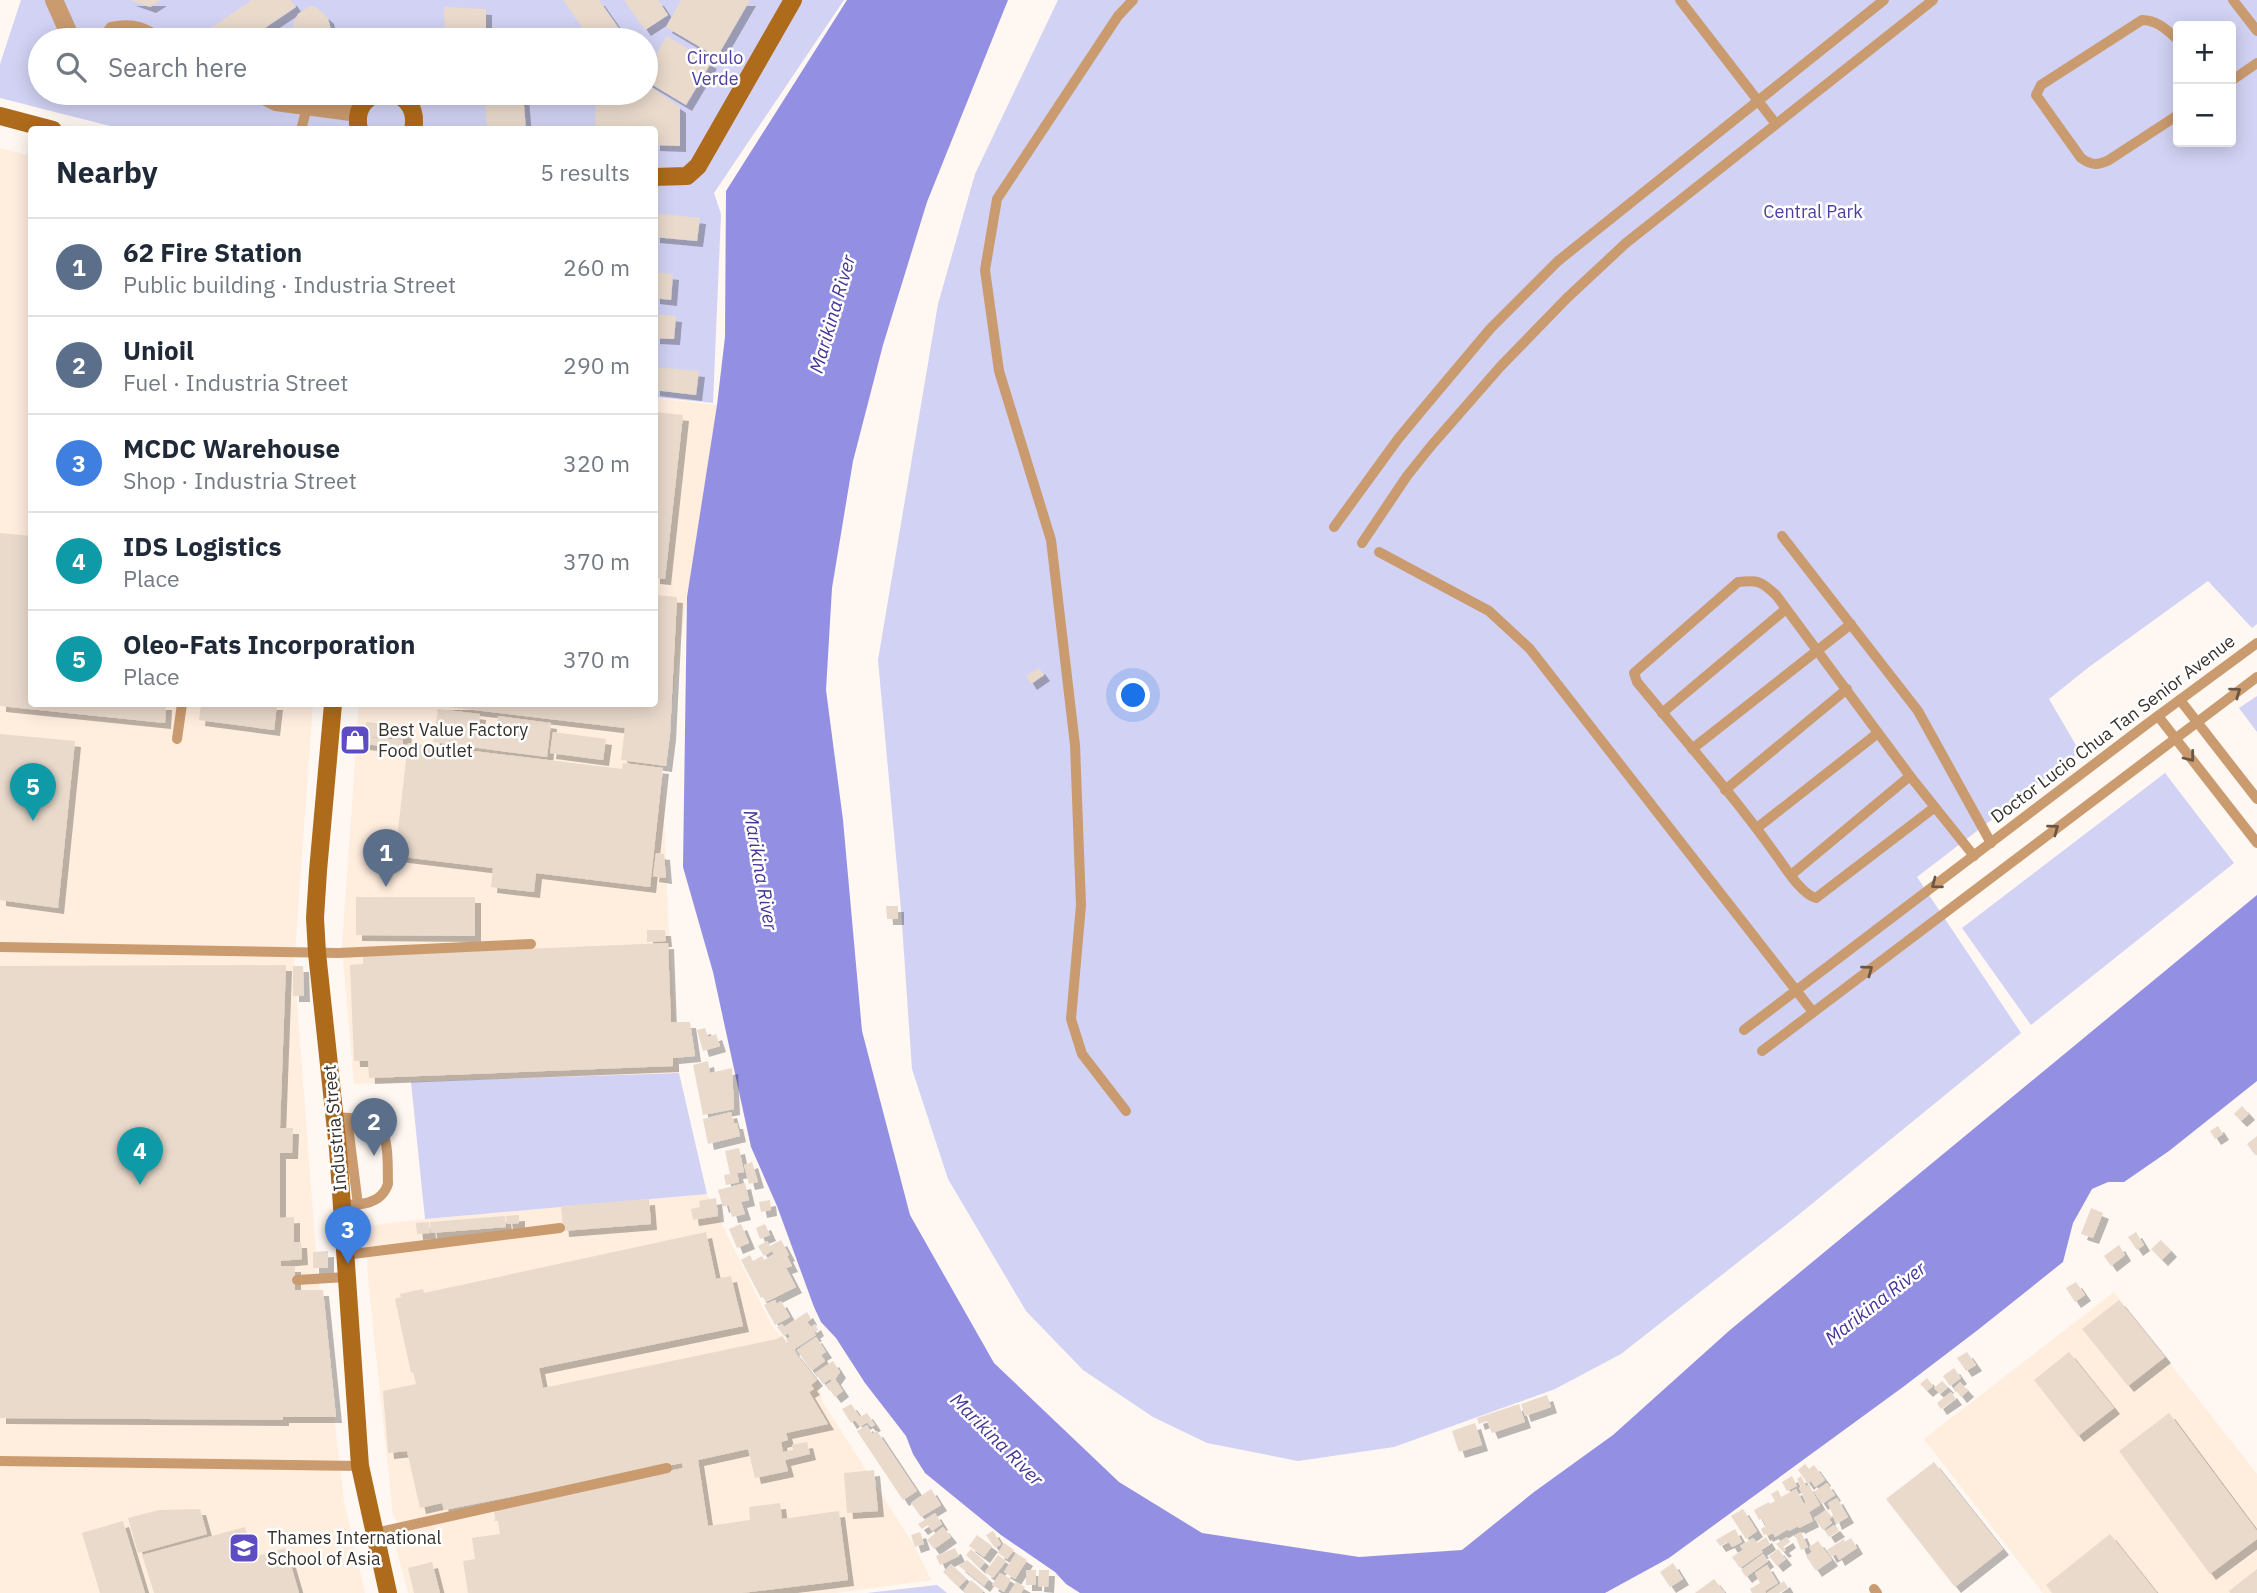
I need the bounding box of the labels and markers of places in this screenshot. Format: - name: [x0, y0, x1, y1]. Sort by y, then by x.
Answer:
- place label: Best Value Factory Food Outlet: [378, 718, 528, 762]
- shop icon: Best Value Factory Food Outlet: [338, 723, 372, 757]
- pin: 5: [10, 763, 56, 821]
- pin: 1: [363, 829, 409, 887]
- pin: 2: [351, 1098, 397, 1156]
- pin: 4: [117, 1127, 163, 1185]
- pin: 3: [325, 1206, 371, 1264]
- place label: Thames International School of Asia: [267, 1526, 441, 1570]
- school or university icon: Thames International School of Asia: [227, 1531, 261, 1565]

